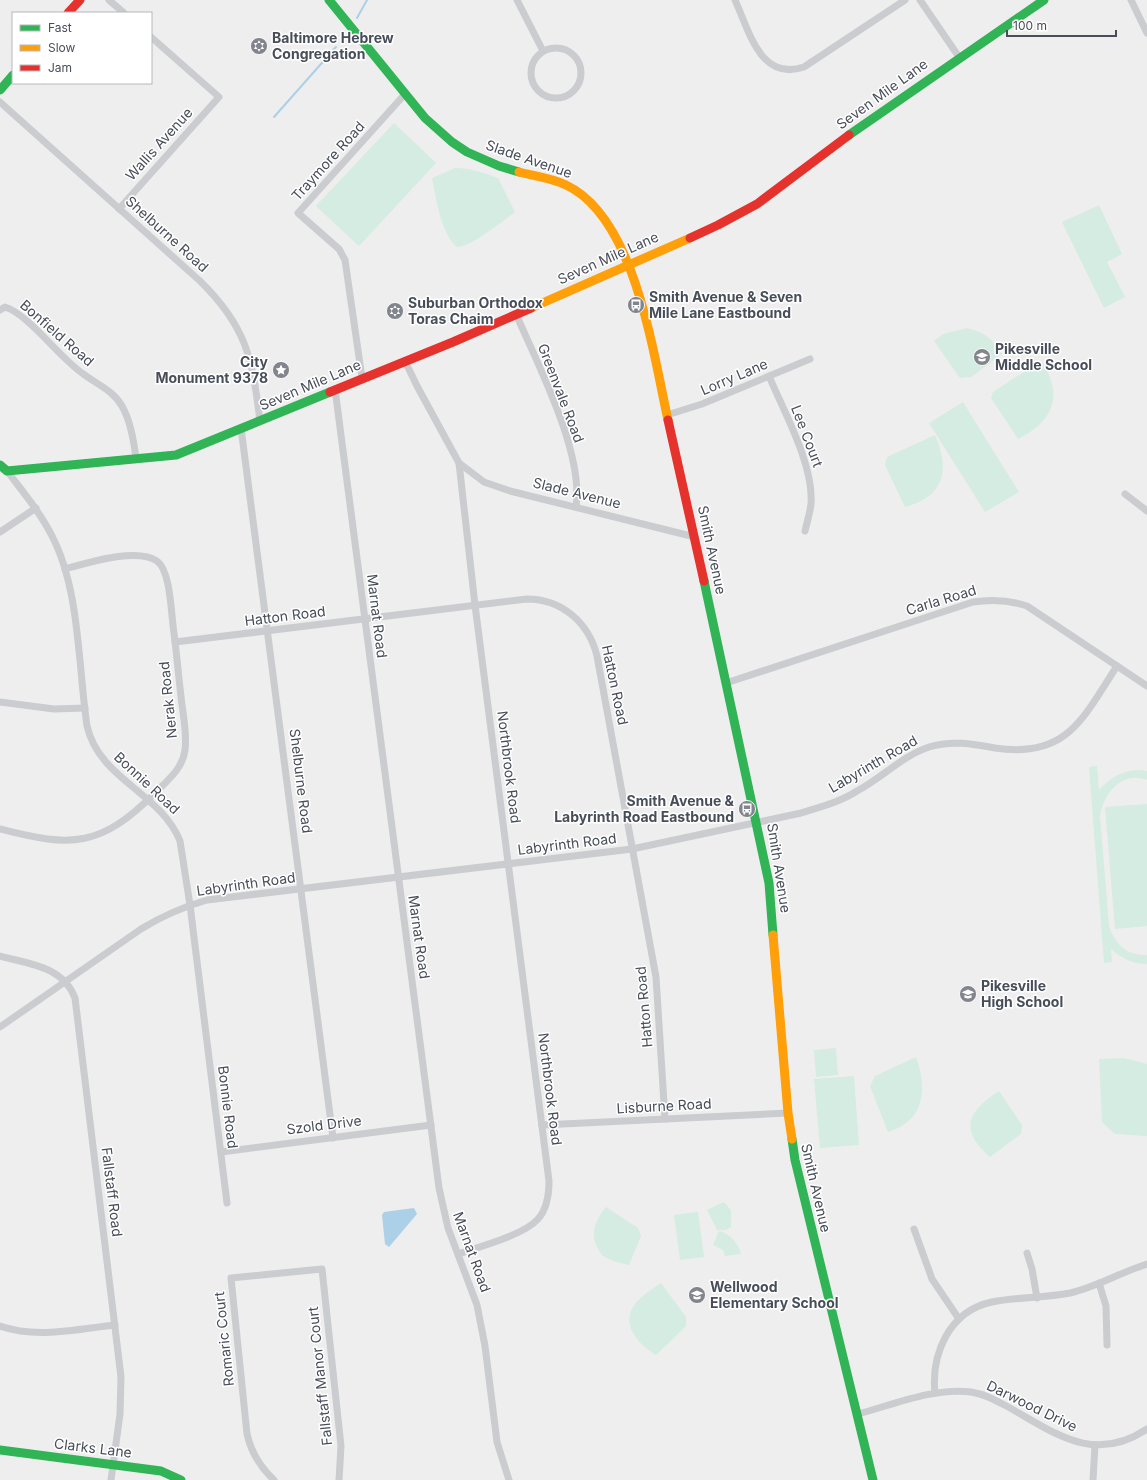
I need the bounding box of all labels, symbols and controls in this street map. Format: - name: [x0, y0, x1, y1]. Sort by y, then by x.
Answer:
- legend: [12, 12, 152, 84]
- scale bar: [1007, 12, 1116, 38]
- text: 100 m: [1013, 18, 1047, 33]
- text: Fast: [48, 20, 72, 35]
- place label: Baltimore Hebrew Congregation: [272, 29, 394, 62]
- synagogue icon: Baltimore Hebrew Congregation: [249, 36, 269, 56]
- text: Slow: [48, 40, 76, 55]
- street label: Seven Mile Lane: [833, 55, 931, 132]
- text: Jam: [48, 60, 72, 75]
- street label: Wallis Avenue: [122, 104, 196, 183]
- street label: Traymore Road: [288, 118, 368, 204]
- street label: Slade Avenue: [484, 136, 575, 181]
- street label: Shelburne Road: [123, 192, 212, 275]
- street label: Seven Mile Lane: [555, 228, 661, 287]
- place label: Smith Avenue & Seven Mile Lane Eastbound: [649, 288, 802, 321]
- place label: Suburban Orthodox Toras Chaim: [408, 294, 543, 327]
- bus stop icon: Smith Avenue & Seven Mile Lane Eastbound: [626, 295, 646, 315]
- street label: Bonfield Road: [17, 296, 98, 369]
- synagogue icon: Suburban Orthodox Toras Chaim: [385, 301, 405, 321]
- place label: Pikesville Middle School: [995, 340, 1092, 373]
- street label: Greenvale Road: [535, 341, 588, 445]
- school or university icon: Pikesville Middle School: [972, 347, 992, 367]
- place label: City Monument 9378: [155, 353, 269, 386]
- street label: Lorry Lane: [698, 355, 770, 398]
- street label: Seven Mile Lane: [257, 356, 363, 414]
- place icon: City Monument 9378: [271, 360, 291, 380]
- street label: Lee Court: [788, 402, 827, 470]
- street label: Slade Avenue: [531, 473, 623, 512]
- street label: Smith Avenue: [695, 504, 730, 596]
- street label: Marnat Road: [364, 573, 391, 659]
- street label: Carla Road: [904, 581, 978, 618]
- street label: Hatton Road: [244, 602, 326, 629]
- street label: Hatton Road: [599, 643, 632, 726]
- street label: Nerak Road: [155, 661, 180, 739]
- street label: Northbrook Road: [494, 710, 525, 824]
- street label: Shelburne Road: [287, 728, 316, 834]
- street label: Labyrinth Road: [825, 731, 920, 796]
- street label: Bonnie Road: [111, 748, 184, 817]
- place label: Smith Avenue & Labyrinth Road Eastbound: [554, 792, 735, 825]
- bus stop icon: Smith Avenue & Labyrinth Road Eastbound: [737, 799, 757, 819]
- street label: Smith Avenue: [764, 822, 795, 914]
- street label: Labyrinth Road: [516, 829, 617, 858]
- street label: Labyrinth Road: [195, 868, 296, 899]
- street label: Marnat Road: [405, 894, 434, 980]
- street label: Hatton Road: [631, 966, 656, 1048]
- place label: Pikesville High School: [981, 977, 1063, 1010]
- school or university icon: Pikesville High School: [958, 984, 978, 1004]
- street label: Northbrook Road: [535, 1032, 566, 1146]
- street label: Bonnie Road: [215, 1065, 242, 1149]
- street label: Lisburne Road: [616, 1095, 712, 1116]
- street label: Szold Drive: [285, 1111, 362, 1138]
- street label: Smith Avenue: [798, 1142, 835, 1234]
- street label: Fallstaff Road: [99, 1146, 126, 1238]
- street label: Marnat Road: [450, 1209, 495, 1294]
- place label: Wellwood Elementary School: [710, 1278, 839, 1311]
- school or university icon: Wellwood Elementary School: [687, 1285, 707, 1305]
- street label: Romaric Court: [210, 1290, 237, 1387]
- street label: Fallstaff Manor Court: [304, 1305, 335, 1446]
- street label: Darwood Drive: [984, 1376, 1080, 1435]
- street label: Clarks Lane: [53, 1434, 133, 1461]

